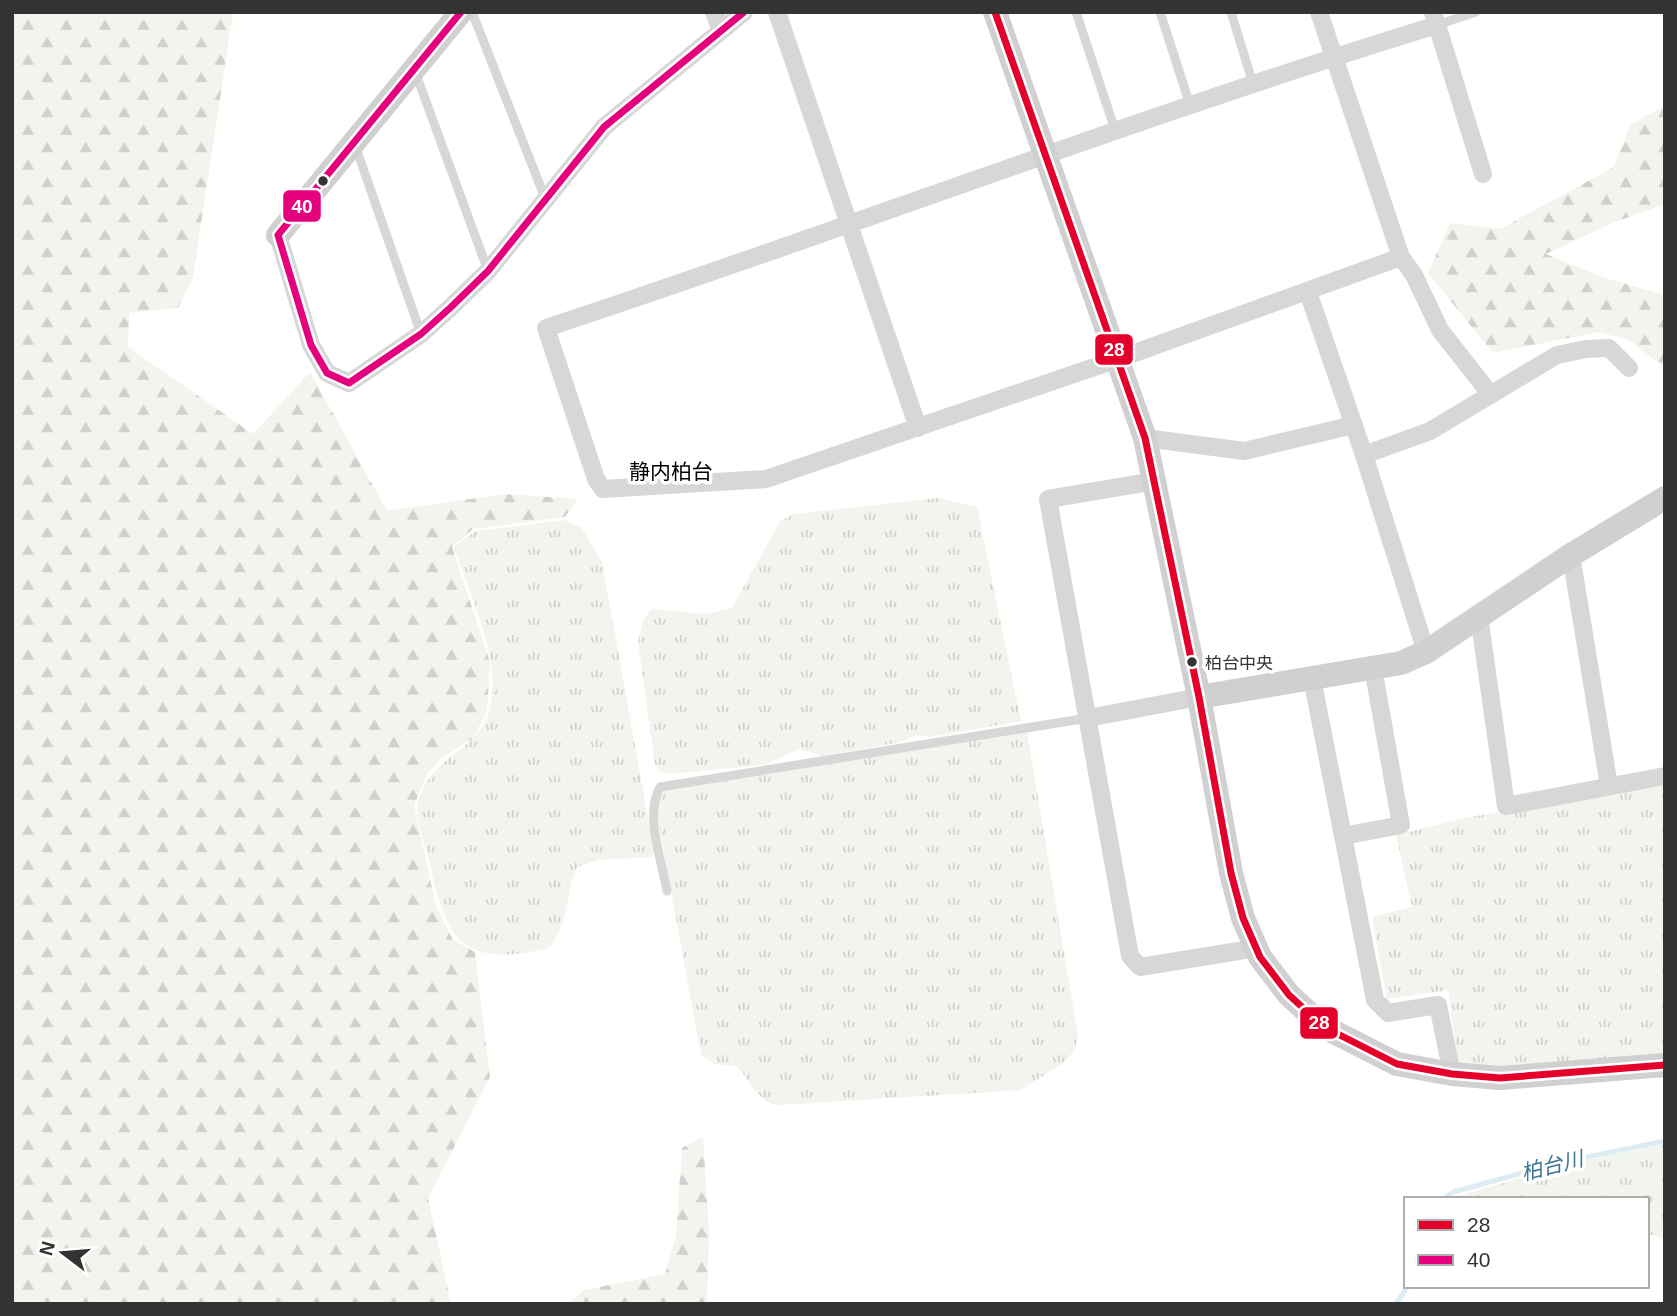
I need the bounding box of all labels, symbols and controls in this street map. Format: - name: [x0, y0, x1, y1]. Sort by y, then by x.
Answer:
- unlabelled marker: [316, 174, 330, 188]
- line badge: 40: [282, 189, 322, 223]
- text: 40: [291, 196, 313, 217]
- line badge: 28: [1094, 333, 1134, 366]
- text: 28: [1103, 339, 1125, 360]
- district label: 静内柏台: [629, 460, 713, 483]
- place label: 柏台中央: [1205, 654, 1273, 673]
- marker: 柏台中央: [1185, 655, 1199, 669]
- line badge: 28: [1299, 1006, 1339, 1040]
- text: 28: [1308, 1012, 1330, 1033]
- water label: 柏台川: [1519, 1146, 1587, 1184]
- legend: [1404, 1197, 1649, 1288]
- text: 28: [1467, 1213, 1490, 1236]
- north arrow: [28, 1218, 98, 1288]
- text: N: [35, 1239, 59, 1258]
- text: 40: [1467, 1248, 1490, 1271]

